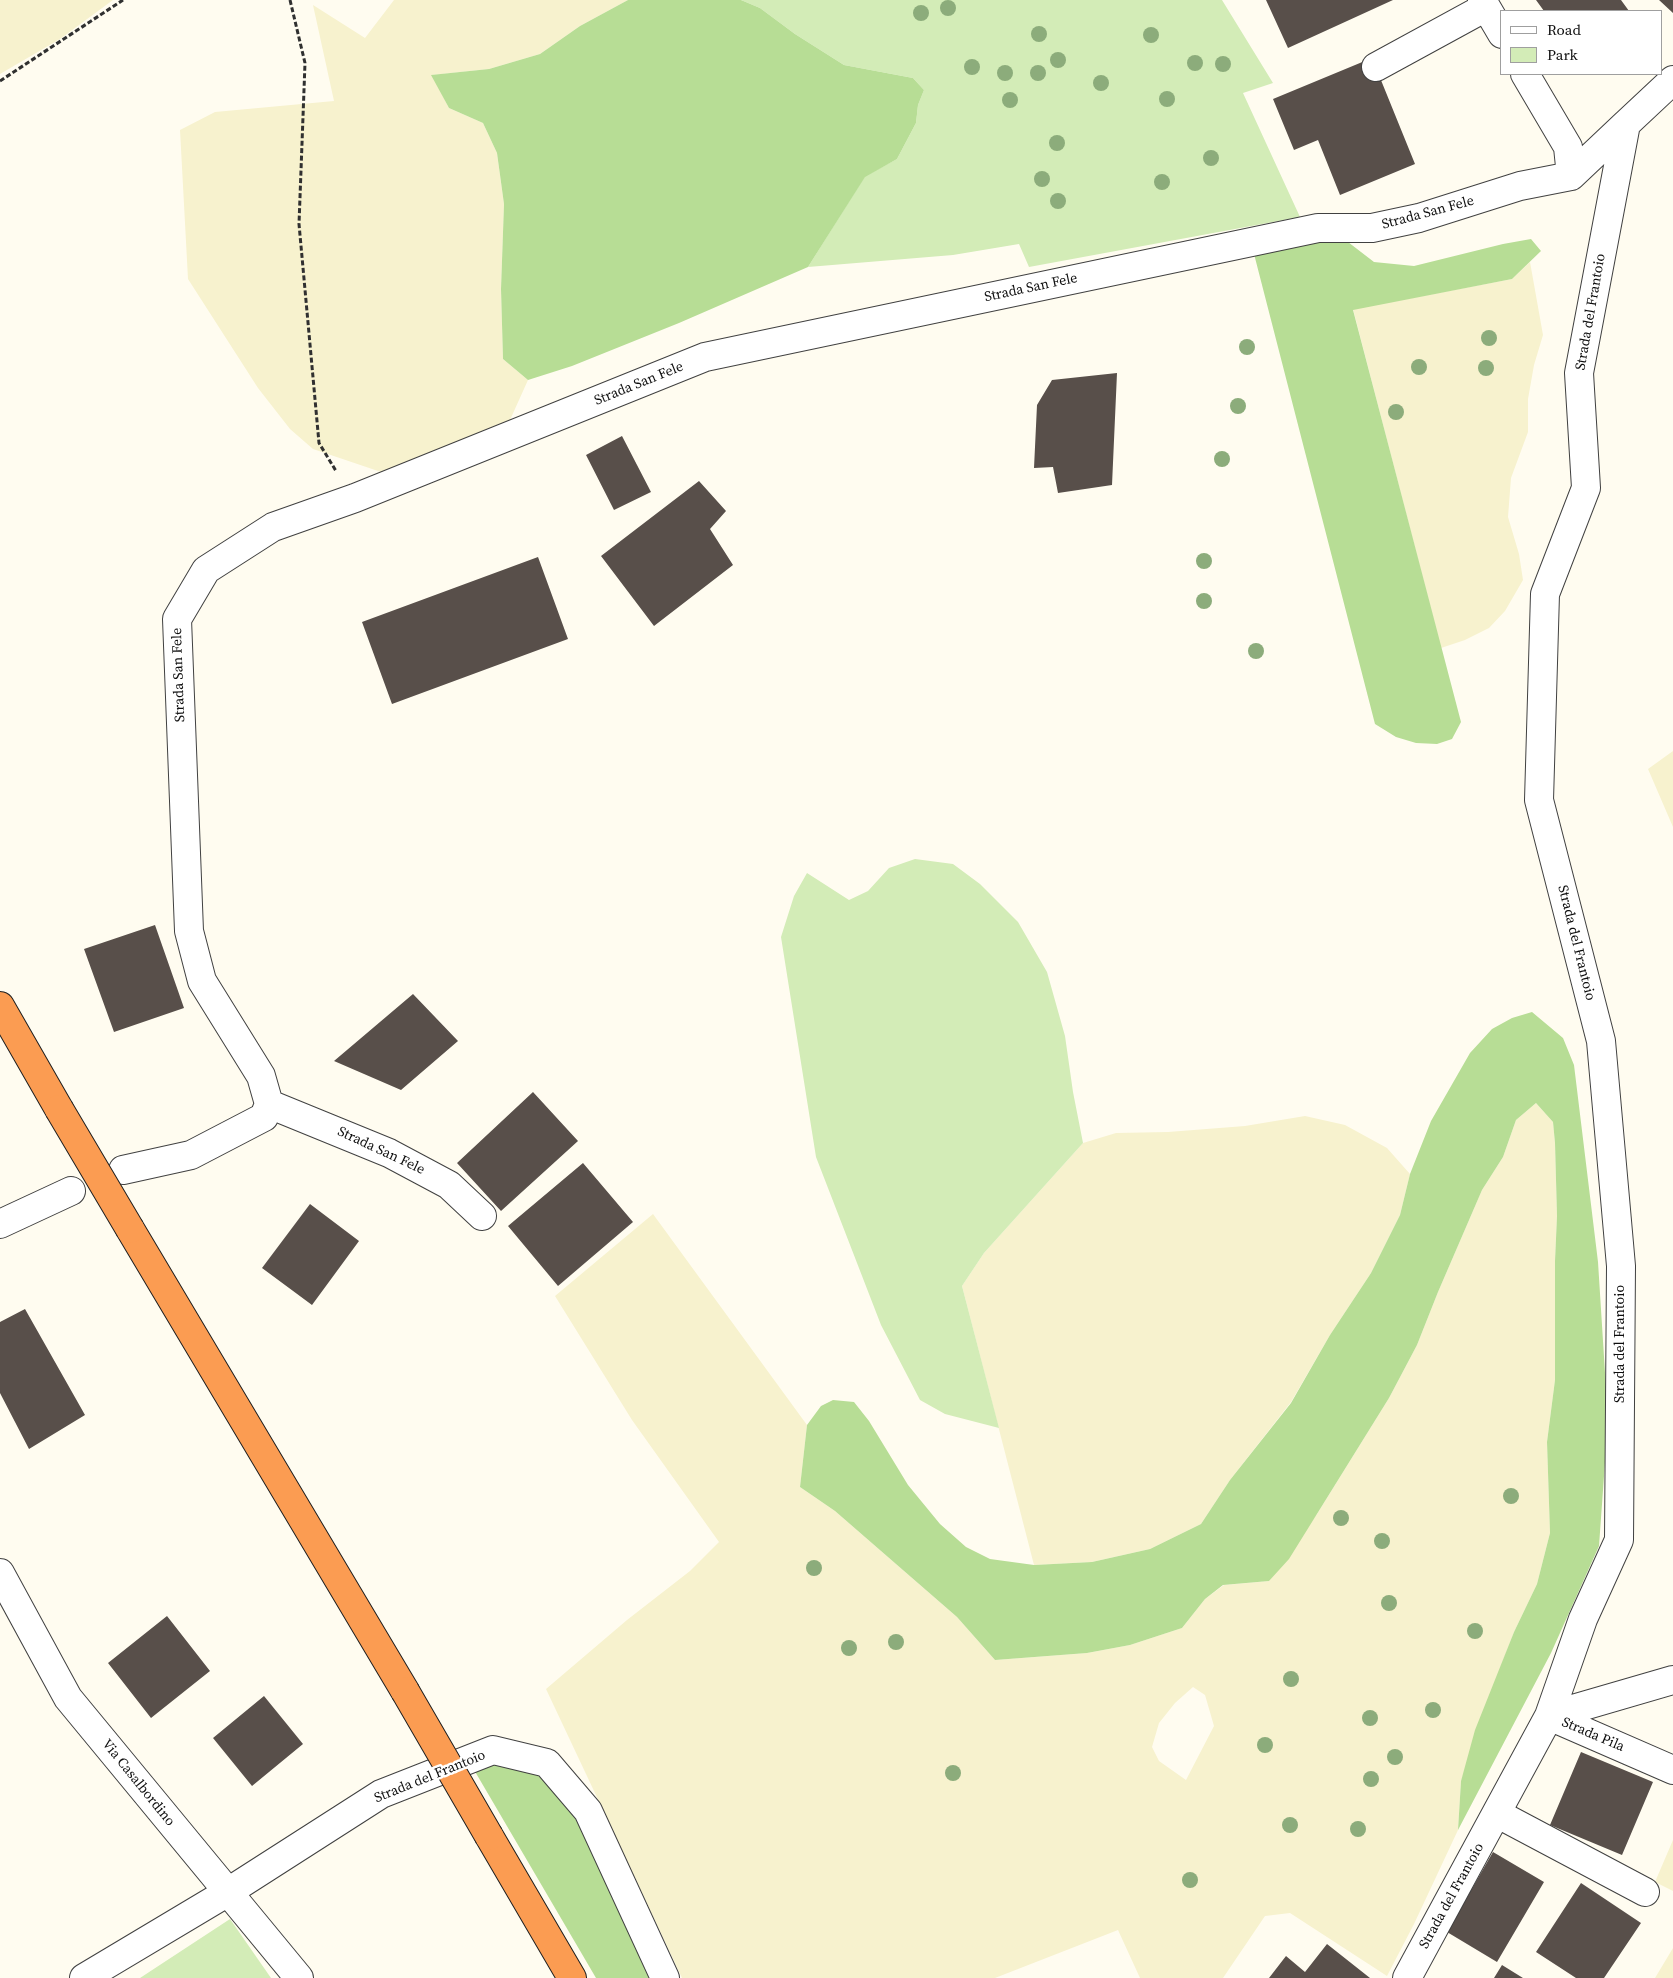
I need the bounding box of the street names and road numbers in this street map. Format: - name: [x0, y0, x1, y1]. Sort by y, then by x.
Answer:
- street label: Strada San Fele: [1380, 193, 1476, 233]
- street label: Strada del Frantoio: [1572, 252, 1610, 372]
- street label: Strada San Fele: [983, 270, 1079, 306]
- street label: Strada San Fele: [592, 359, 686, 409]
- street label: Strada San Fele: [169, 627, 189, 723]
- street label: Strada del Frantoio: [1554, 884, 1598, 1002]
- street label: Strada San Fele: [335, 1123, 427, 1179]
- street label: Strada del Frantoio: [1612, 1285, 1628, 1403]
- street label: Strada Pila: [1559, 1714, 1627, 1756]
- street label: Via Casalbordino: [98, 1736, 178, 1830]
- street label: Strada del Frantoio: [372, 1747, 488, 1807]
- street label: Strada del Frantoio: [1416, 1840, 1488, 1952]

